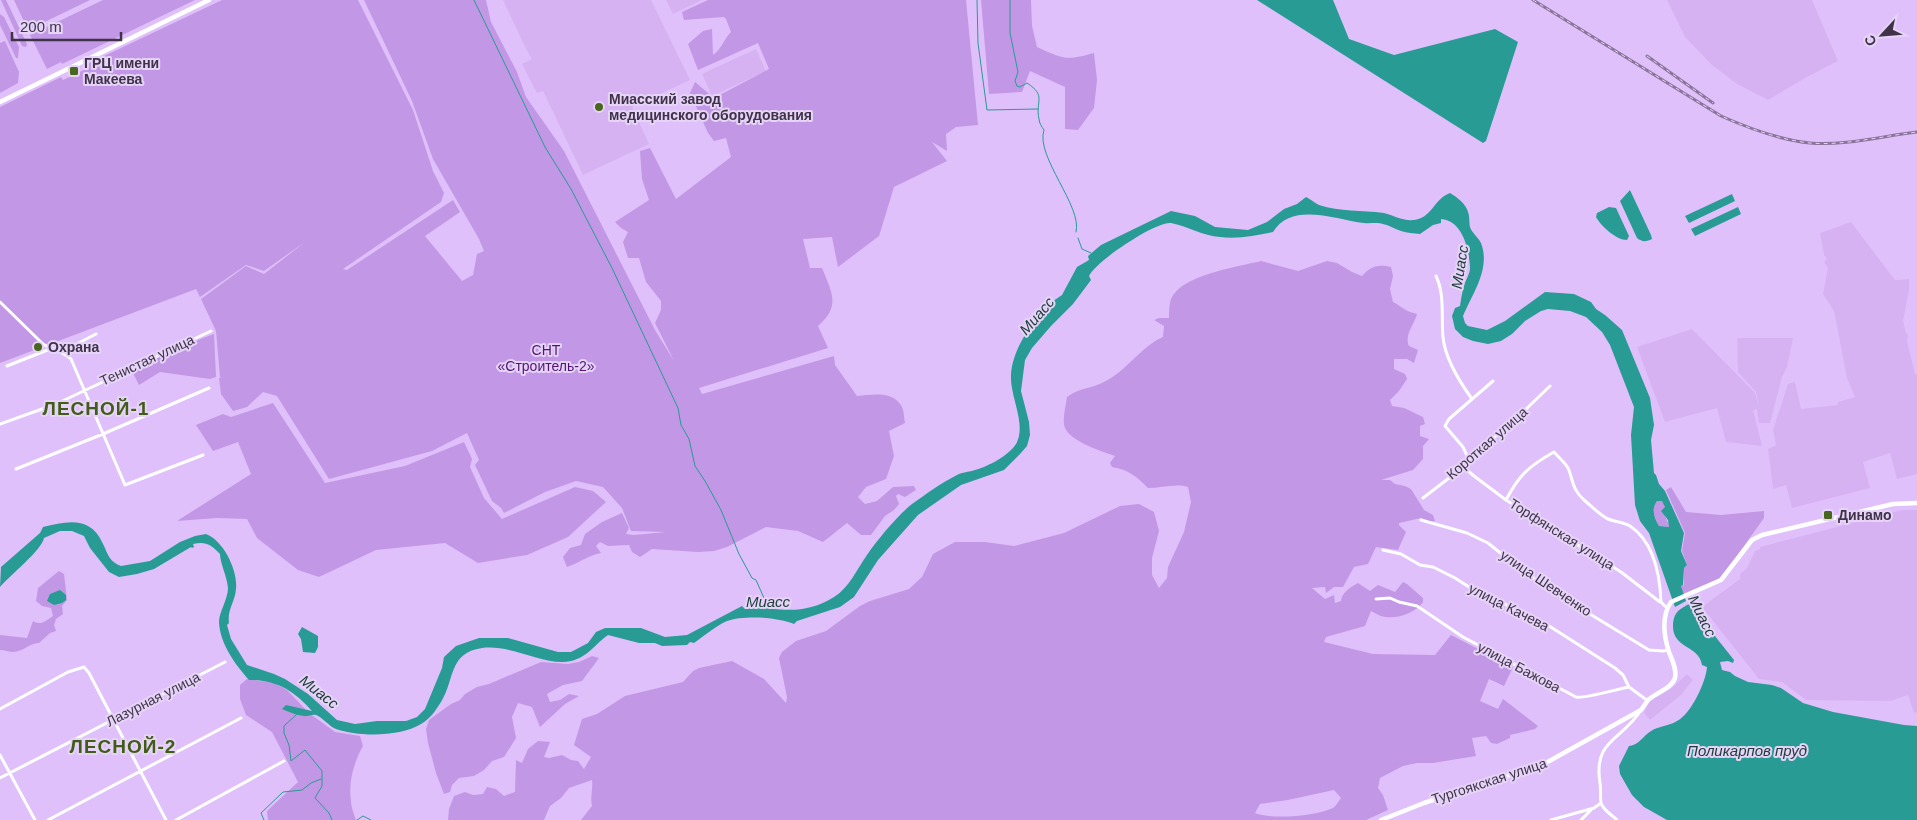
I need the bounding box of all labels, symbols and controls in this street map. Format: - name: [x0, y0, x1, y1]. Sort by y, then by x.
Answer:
- scale bar: [12, 10, 121, 42]
- north arrow: [1857, 10, 1907, 60]
- text: 200 m: [20, 18, 62, 35]
- text: С: [1861, 33, 1880, 49]
- place label: ГРЦ имени Макеева: [84, 55, 159, 87]
- marker: ГРЦ имени Макеева: [68, 65, 80, 77]
- place label: Миасский завод медицинского оборудования: [609, 91, 812, 123]
- marker: Миасский завод медицинского оборудования: [593, 101, 605, 113]
- water label: Миасс: [1448, 243, 1471, 290]
- water label: Миасс: [1016, 293, 1058, 338]
- street label: Тенистая улица: [97, 331, 197, 389]
- place label: Охрана: [48, 339, 99, 355]
- marker: Охрана: [32, 341, 44, 353]
- park label: СНТ «Строитель-2»: [498, 342, 595, 374]
- district label: ЛЕСНОЙ-1: [43, 398, 149, 419]
- street label: Короткая улица: [1443, 403, 1531, 482]
- street label: Торфянская улица: [1507, 495, 1618, 573]
- place label: Динамо: [1838, 507, 1892, 523]
- marker: Динамо: [1822, 509, 1834, 521]
- street label: улица Шевченко: [1497, 547, 1595, 620]
- street label: улица Качева: [1466, 580, 1552, 634]
- water label: Миасс: [1685, 592, 1720, 640]
- water label: Миасс: [746, 593, 791, 610]
- street label: улица Бажова: [1475, 638, 1563, 696]
- street label: Лазурная улица: [103, 668, 203, 730]
- water label: Миасс: [297, 671, 342, 712]
- district label: ЛЕСНОЙ-2: [70, 736, 176, 757]
- water label: Поликарпов пруд: [1687, 742, 1807, 759]
- street label: Тургоякская улица: [1429, 755, 1549, 807]

